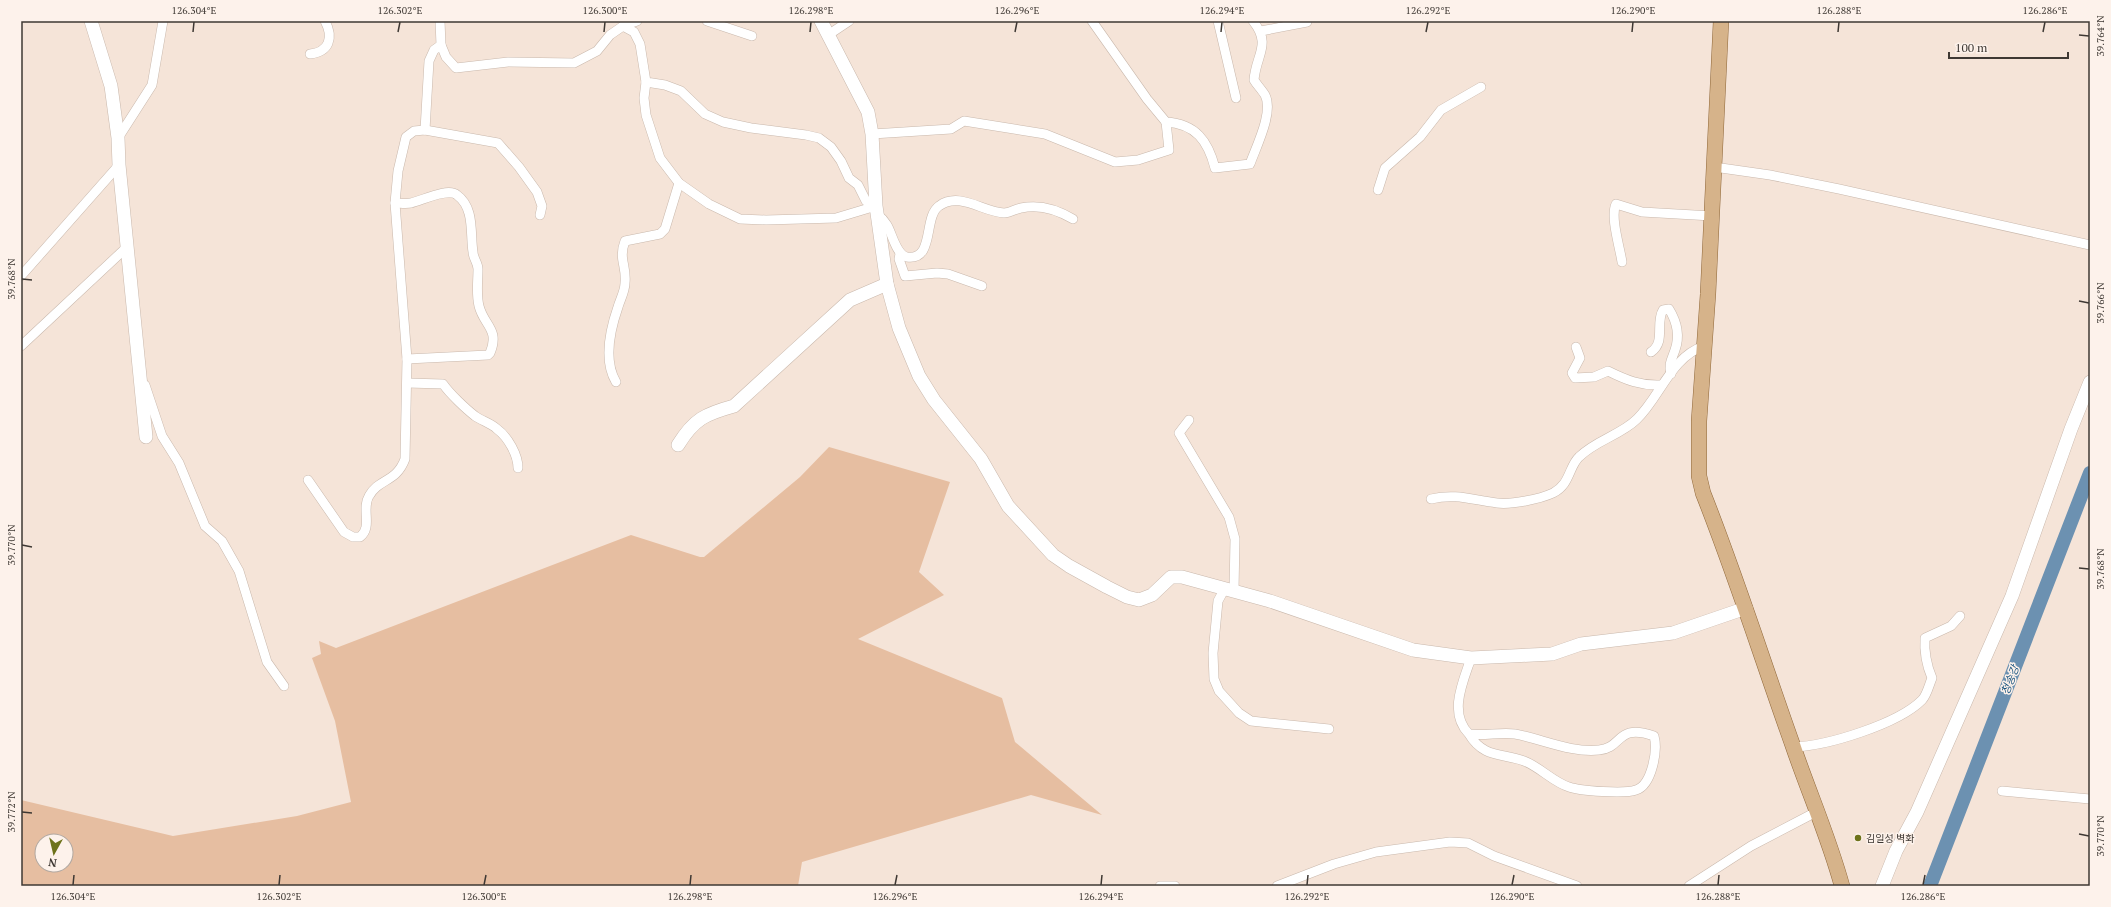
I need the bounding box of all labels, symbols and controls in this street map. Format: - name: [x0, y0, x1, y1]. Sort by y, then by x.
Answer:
- text: 126.304°E: [172, 4, 217, 17]
- text: 126.302°E: [378, 4, 423, 17]
- text: 126.300°E: [583, 4, 628, 17]
- text: 126.298°E: [789, 4, 834, 17]
- text: 126.296°E: [995, 4, 1040, 17]
- text: 126.294°E: [1200, 4, 1245, 17]
- text: 126.292°E: [1406, 4, 1451, 17]
- text: 126.290°E: [1611, 4, 1656, 17]
- text: 126.288°E: [1817, 4, 1862, 17]
- text: 126.286°E: [2023, 4, 2068, 17]
- text: 39.764°N: [2094, 15, 2107, 57]
- scale bar: [1949, 34, 2068, 60]
- text: 100 m: [1955, 40, 1988, 55]
- text: 39.768°N: [5, 258, 18, 300]
- text: 39.766°N: [2094, 282, 2107, 324]
- text: 39.770°N: [5, 524, 18, 566]
- text: 39.768°N: [2094, 548, 2107, 590]
- water label: 청송강: [1998, 662, 2023, 697]
- text: 39.772°N: [5, 791, 18, 833]
- text: 39.770°N: [2094, 815, 2107, 857]
- place label: 김일성 벽화: [1866, 832, 1914, 845]
- north arrow: [34, 833, 74, 873]
- marker: 김일성 벽화: [1853, 833, 1863, 843]
- text: N: [47, 855, 58, 870]
- text: 126.304°E: [51, 890, 96, 903]
- text: 126.302°E: [257, 890, 302, 903]
- text: 126.300°E: [462, 890, 507, 903]
- text: 126.298°E: [668, 890, 713, 903]
- text: 126.296°E: [873, 890, 918, 903]
- text: 126.294°E: [1079, 890, 1124, 903]
- text: 126.292°E: [1285, 890, 1330, 903]
- text: 126.290°E: [1490, 890, 1535, 903]
- text: 126.288°E: [1696, 890, 1741, 903]
- text: 126.286°E: [1901, 890, 1946, 903]

